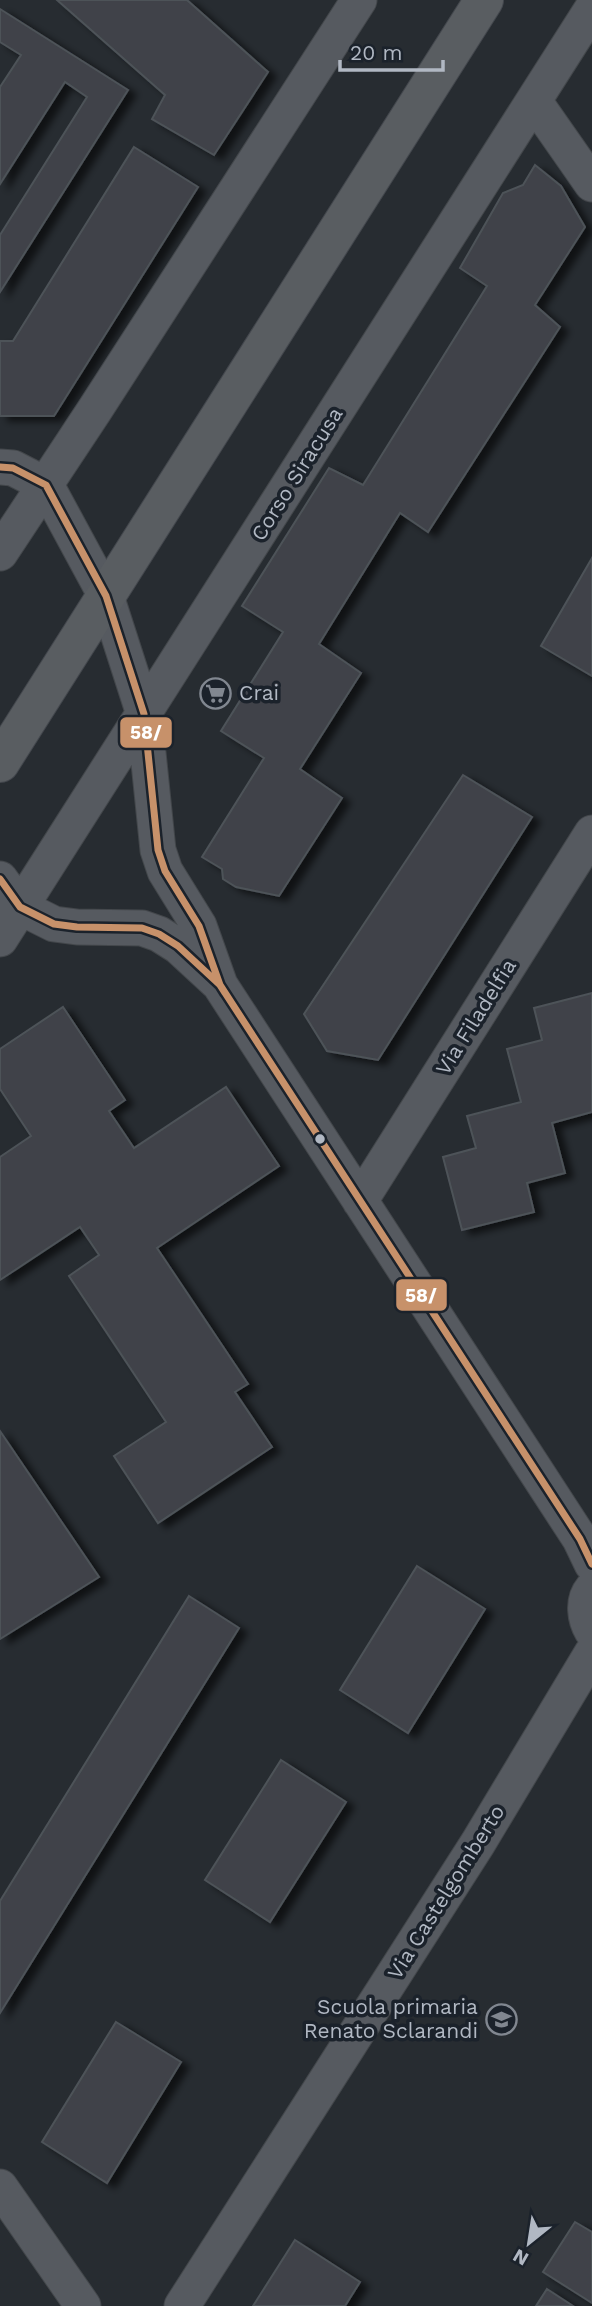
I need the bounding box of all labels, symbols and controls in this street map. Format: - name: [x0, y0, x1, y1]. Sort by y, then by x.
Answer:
- scale bar: [340, 28, 443, 72]
- text: 20 m: [350, 40, 402, 65]
- street label: Corso Siracusa: [246, 402, 348, 545]
- supermarket icon: Crai: [199, 676, 233, 710]
- place label: Crai: [239, 680, 279, 705]
- line badge: 58/: [119, 716, 173, 749]
- text: 58/: [130, 721, 162, 744]
- street label: Via Filadelfia: [430, 954, 521, 1079]
- unlabelled marker: [313, 1132, 327, 1146]
- line badge: 58/: [395, 1278, 448, 1312]
- text: 58/: [405, 1284, 437, 1307]
- street label: Via Castelgomberto: [382, 1800, 509, 1984]
- place label: Scuola primaria Renato Sclarandi: [304, 1994, 478, 2043]
- school or university icon: Scuola primaria Renato Sclarandi: [484, 2002, 518, 2036]
- north arrow: [494, 2208, 564, 2278]
- text: N: [509, 2244, 533, 2271]

